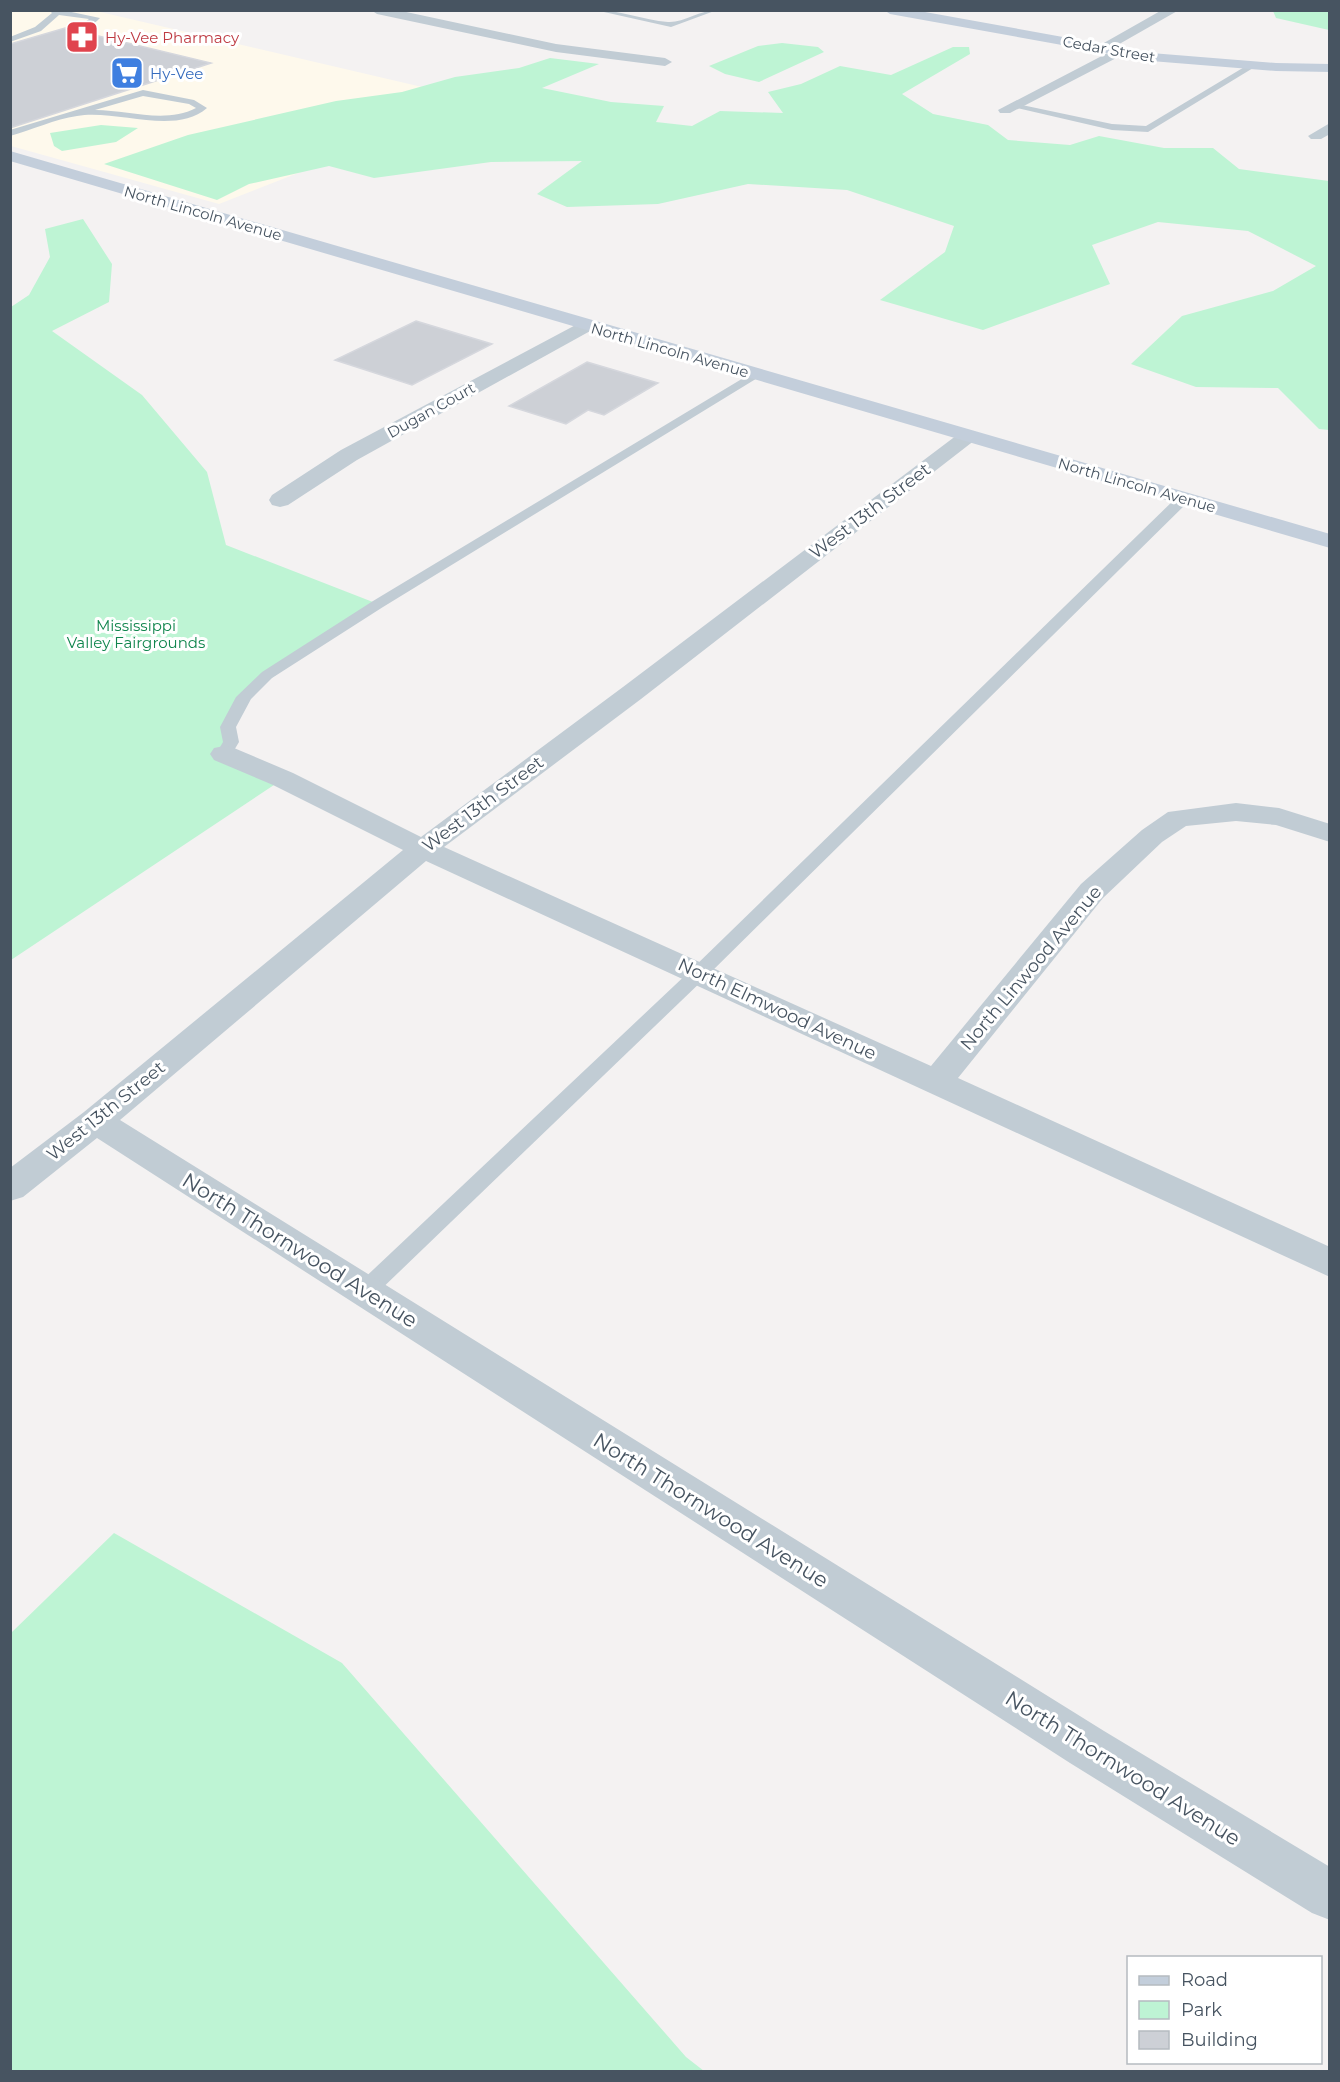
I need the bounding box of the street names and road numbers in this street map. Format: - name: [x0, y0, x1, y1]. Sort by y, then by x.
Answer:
- street label: Cedar Street: [1061, 32, 1157, 66]
- street label: North Lincoln Avenue: [122, 181, 284, 245]
- street label: North Lincoln Avenue: [589, 318, 751, 382]
- street label: Dugan Court: [384, 378, 478, 442]
- street label: North Lincoln Avenue: [1056, 453, 1218, 517]
- street label: West 13th Street: [805, 458, 935, 564]
- street label: West 13th Street: [418, 751, 548, 857]
- street label: North Linwood Avenue: [956, 881, 1106, 1055]
- street label: North Elmwood Avenue: [674, 953, 880, 1065]
- street label: West 13th Street: [42, 1057, 170, 1165]
- street label: North Thornwood Avenue: [178, 1167, 422, 1333]
- street label: North Thornwood Avenue: [589, 1427, 833, 1593]
- street label: North Thornwood Avenue: [1001, 1685, 1245, 1851]

